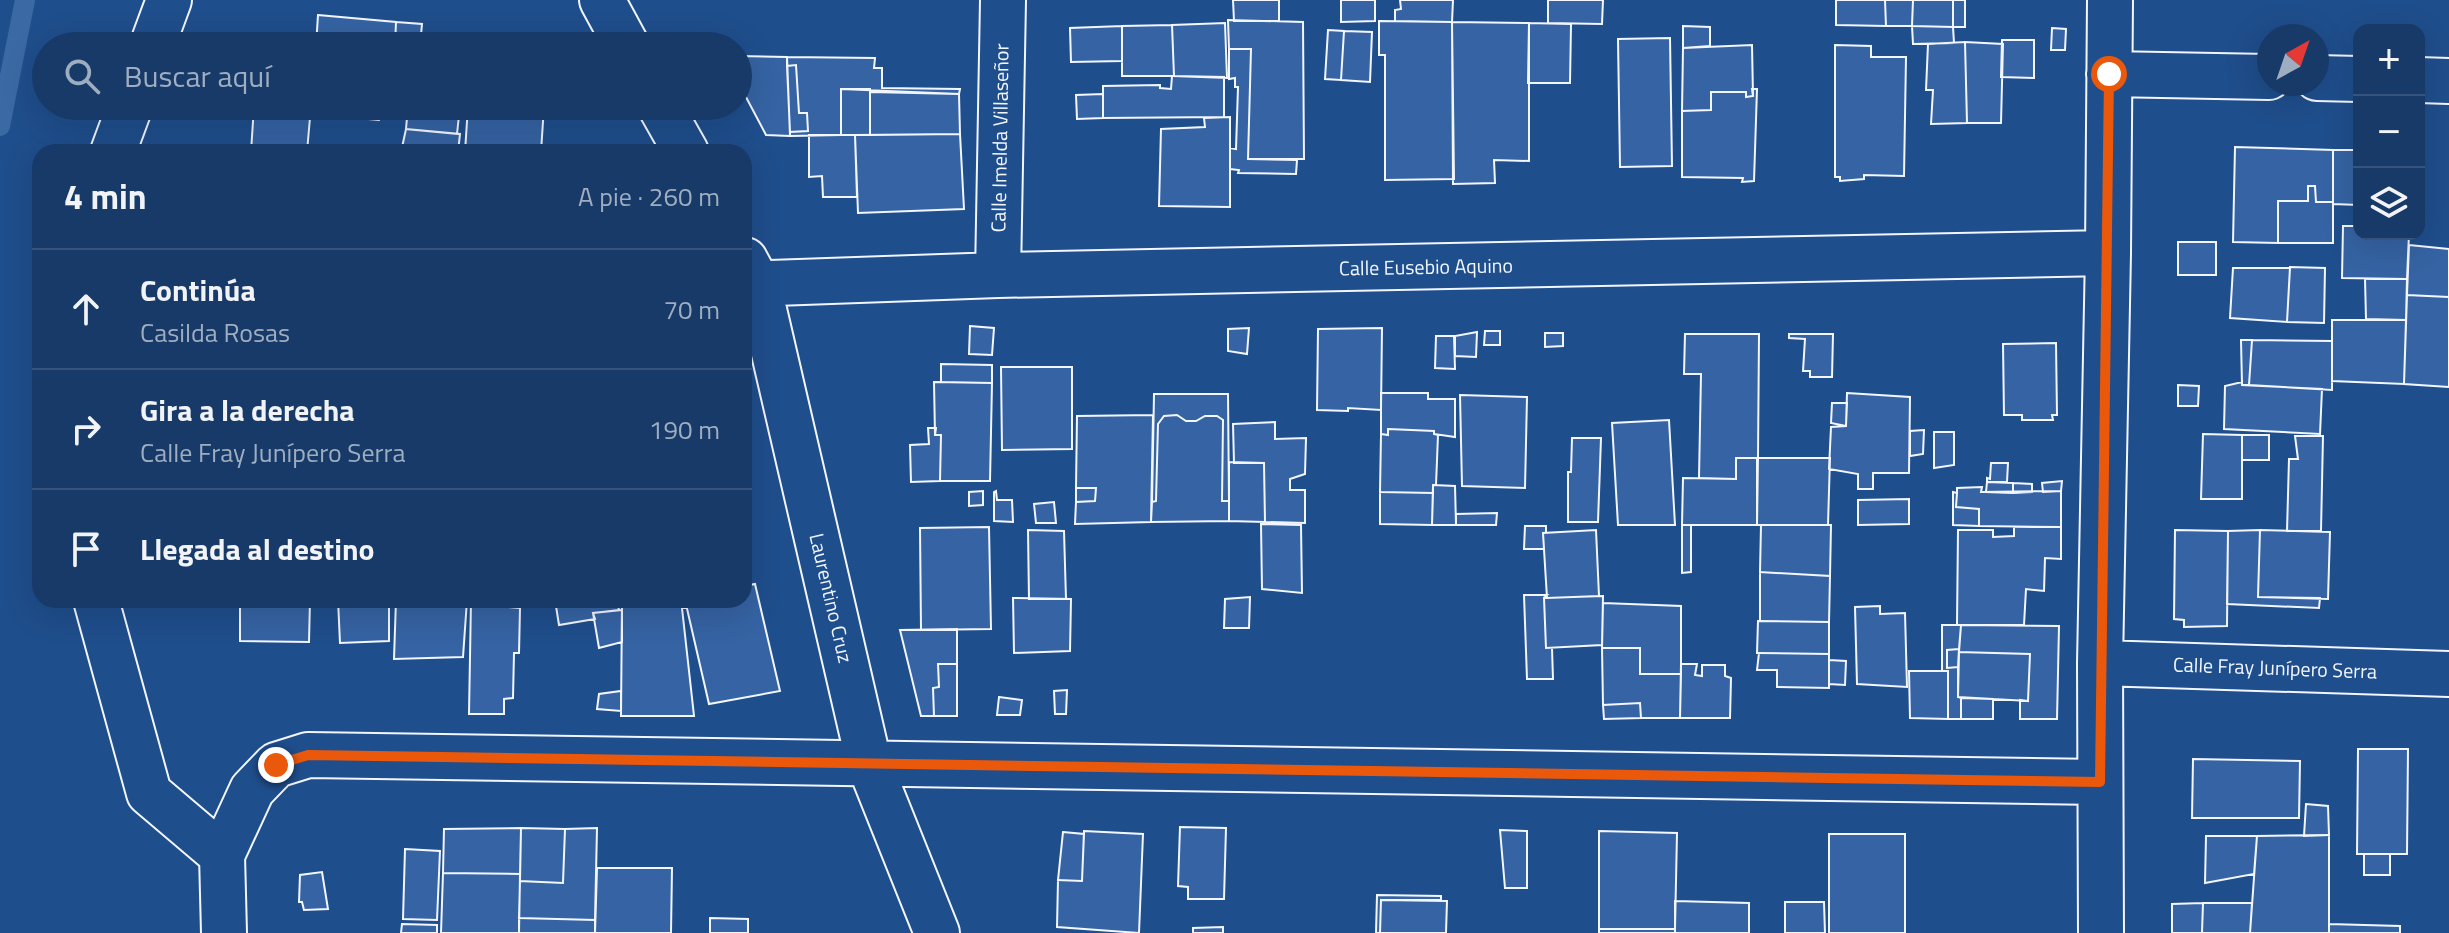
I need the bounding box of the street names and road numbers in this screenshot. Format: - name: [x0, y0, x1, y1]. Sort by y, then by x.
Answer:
- street label: Calle Imelda Villaseñor: [982, 43, 1017, 233]
- street label: Calle Eusebio Aquino: [1339, 249, 1513, 284]
- street label: Laurentino Cruz: [802, 530, 861, 666]
- street label: Calle Fray Junípero Serra: [2172, 648, 2378, 687]

